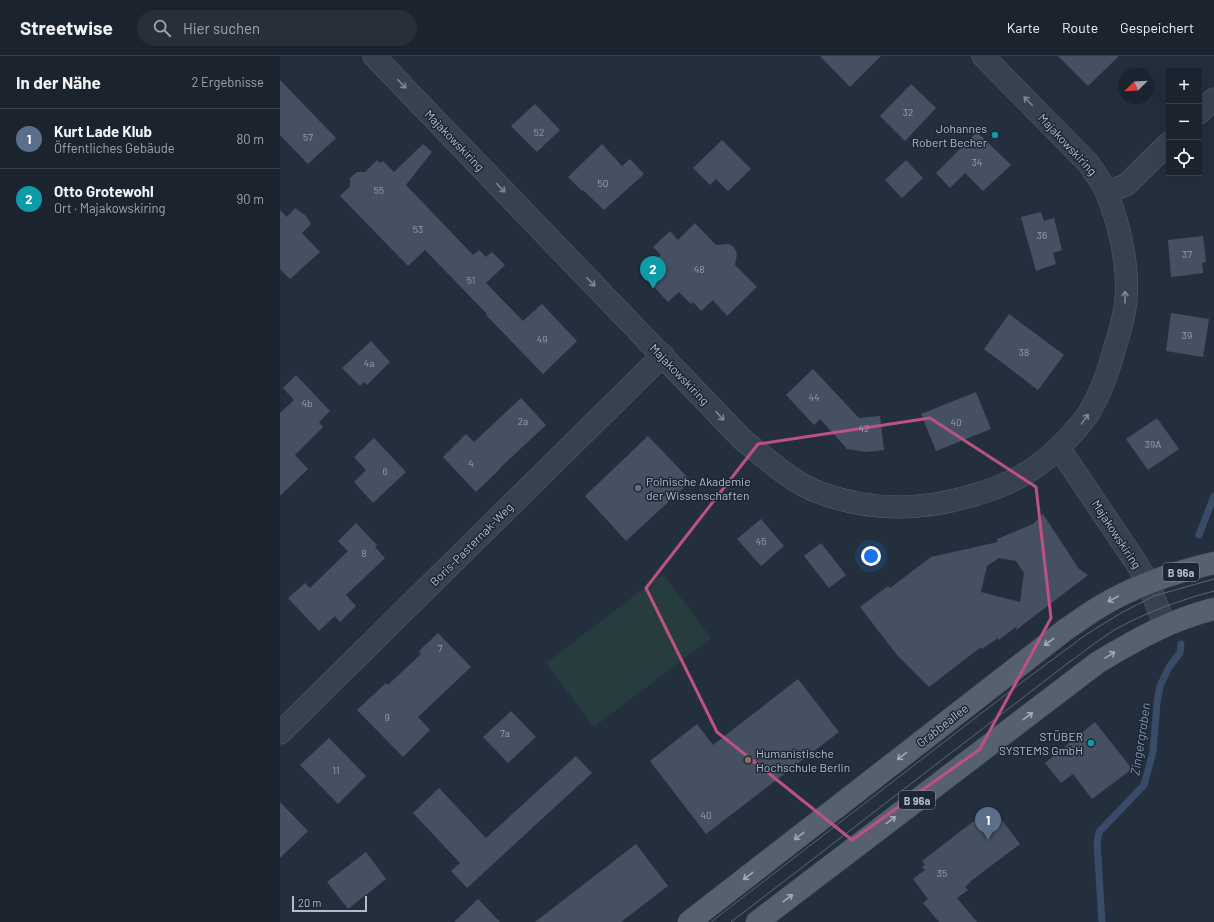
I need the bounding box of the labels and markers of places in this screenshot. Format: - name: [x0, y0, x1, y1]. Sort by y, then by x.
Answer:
- place label: Johannes Robert Becher: [912, 121, 988, 149]
- marker: Johannes Robert Becher: [990, 130, 1000, 140]
- pin: 2: [640, 256, 666, 289]
- place label: Polnische Akademie der Wissenschaften: [646, 474, 751, 502]
- marker: Polnische Akademie der Wissenschaften: [633, 483, 643, 493]
- place label: STÜBER SYSTEMS GmbH: [999, 729, 1083, 757]
- marker: STÜBER SYSTEMS GmbH: [1086, 738, 1096, 748]
- place label: Humanistische Hochschule Berlin: [756, 746, 850, 774]
- marker: Humanistische Hochschule Berlin: [743, 755, 753, 765]
- pin: 1: [975, 807, 1001, 840]

